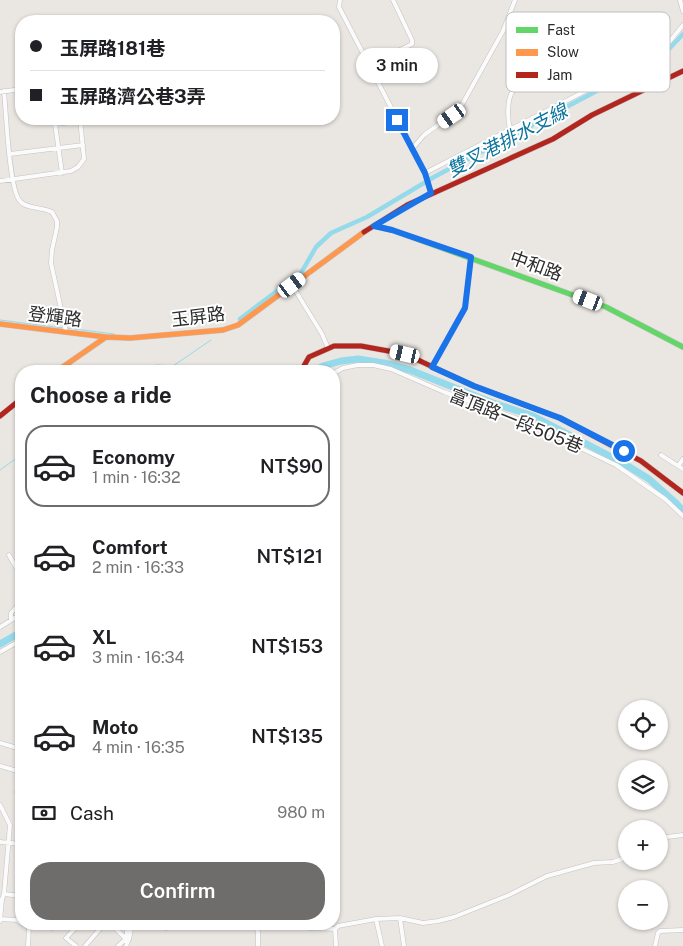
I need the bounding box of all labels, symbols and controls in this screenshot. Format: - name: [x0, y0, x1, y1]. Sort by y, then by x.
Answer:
- legend: [506, 12, 670, 92]
- text: Fast: [547, 22, 575, 38]
- text: 玉屏路181巷: [60, 37, 165, 59]
- text: Slow: [547, 44, 579, 60]
- callout: 3 min: [356, 48, 438, 82]
- text: 3 min: [376, 56, 418, 75]
- text: Jam: [547, 67, 572, 83]
- text: 玉屏路濟公巷3弄: [60, 85, 206, 107]
- water label: 雙叉港排水支線: [443, 98, 573, 181]
- car: [435, 101, 468, 131]
- route end: [386, 109, 408, 131]
- street label: 中和路: [507, 246, 565, 285]
- car: [275, 270, 308, 300]
- car: [571, 288, 604, 312]
- street label: 登輝路: [27, 303, 83, 330]
- street label: 玉屏路: [170, 303, 226, 330]
- car: [388, 343, 421, 365]
- text: Choose a ride: [30, 382, 172, 408]
- street label: 富頂路一段505巷: [446, 384, 586, 457]
- route start: [613, 440, 635, 462]
- icon: car: [32, 444, 77, 489]
- text: Economy: [92, 446, 175, 468]
- text: NT$90: [260, 455, 323, 477]
- text: 1 min · 16:32: [92, 468, 181, 487]
- icon: car: [32, 534, 77, 579]
- text: Comfort: [92, 536, 168, 558]
- text: NT$121: [256, 545, 323, 567]
- text: 2 min · 16:33: [92, 558, 184, 577]
- icon: car: [32, 624, 77, 669]
- text: XL: [92, 626, 117, 648]
- text: NT$153: [251, 635, 323, 657]
- text: 3 min · 16:34: [92, 648, 185, 667]
- map controls: [618, 700, 668, 930]
- button: locate: [618, 700, 668, 750]
- icon: car: [32, 714, 77, 759]
- text: Moto: [92, 716, 138, 738]
- text: NT$135: [251, 725, 323, 747]
- text: 4 min · 16:35: [92, 738, 185, 757]
- button: layers: [618, 760, 668, 810]
- icon: cash: [30, 799, 58, 827]
- text: Cash: [70, 802, 114, 824]
- text: 980 m: [277, 803, 325, 822]
- button: +: [618, 820, 668, 870]
- button: Confirm: [30, 862, 325, 920]
- button: −: [618, 880, 668, 930]

